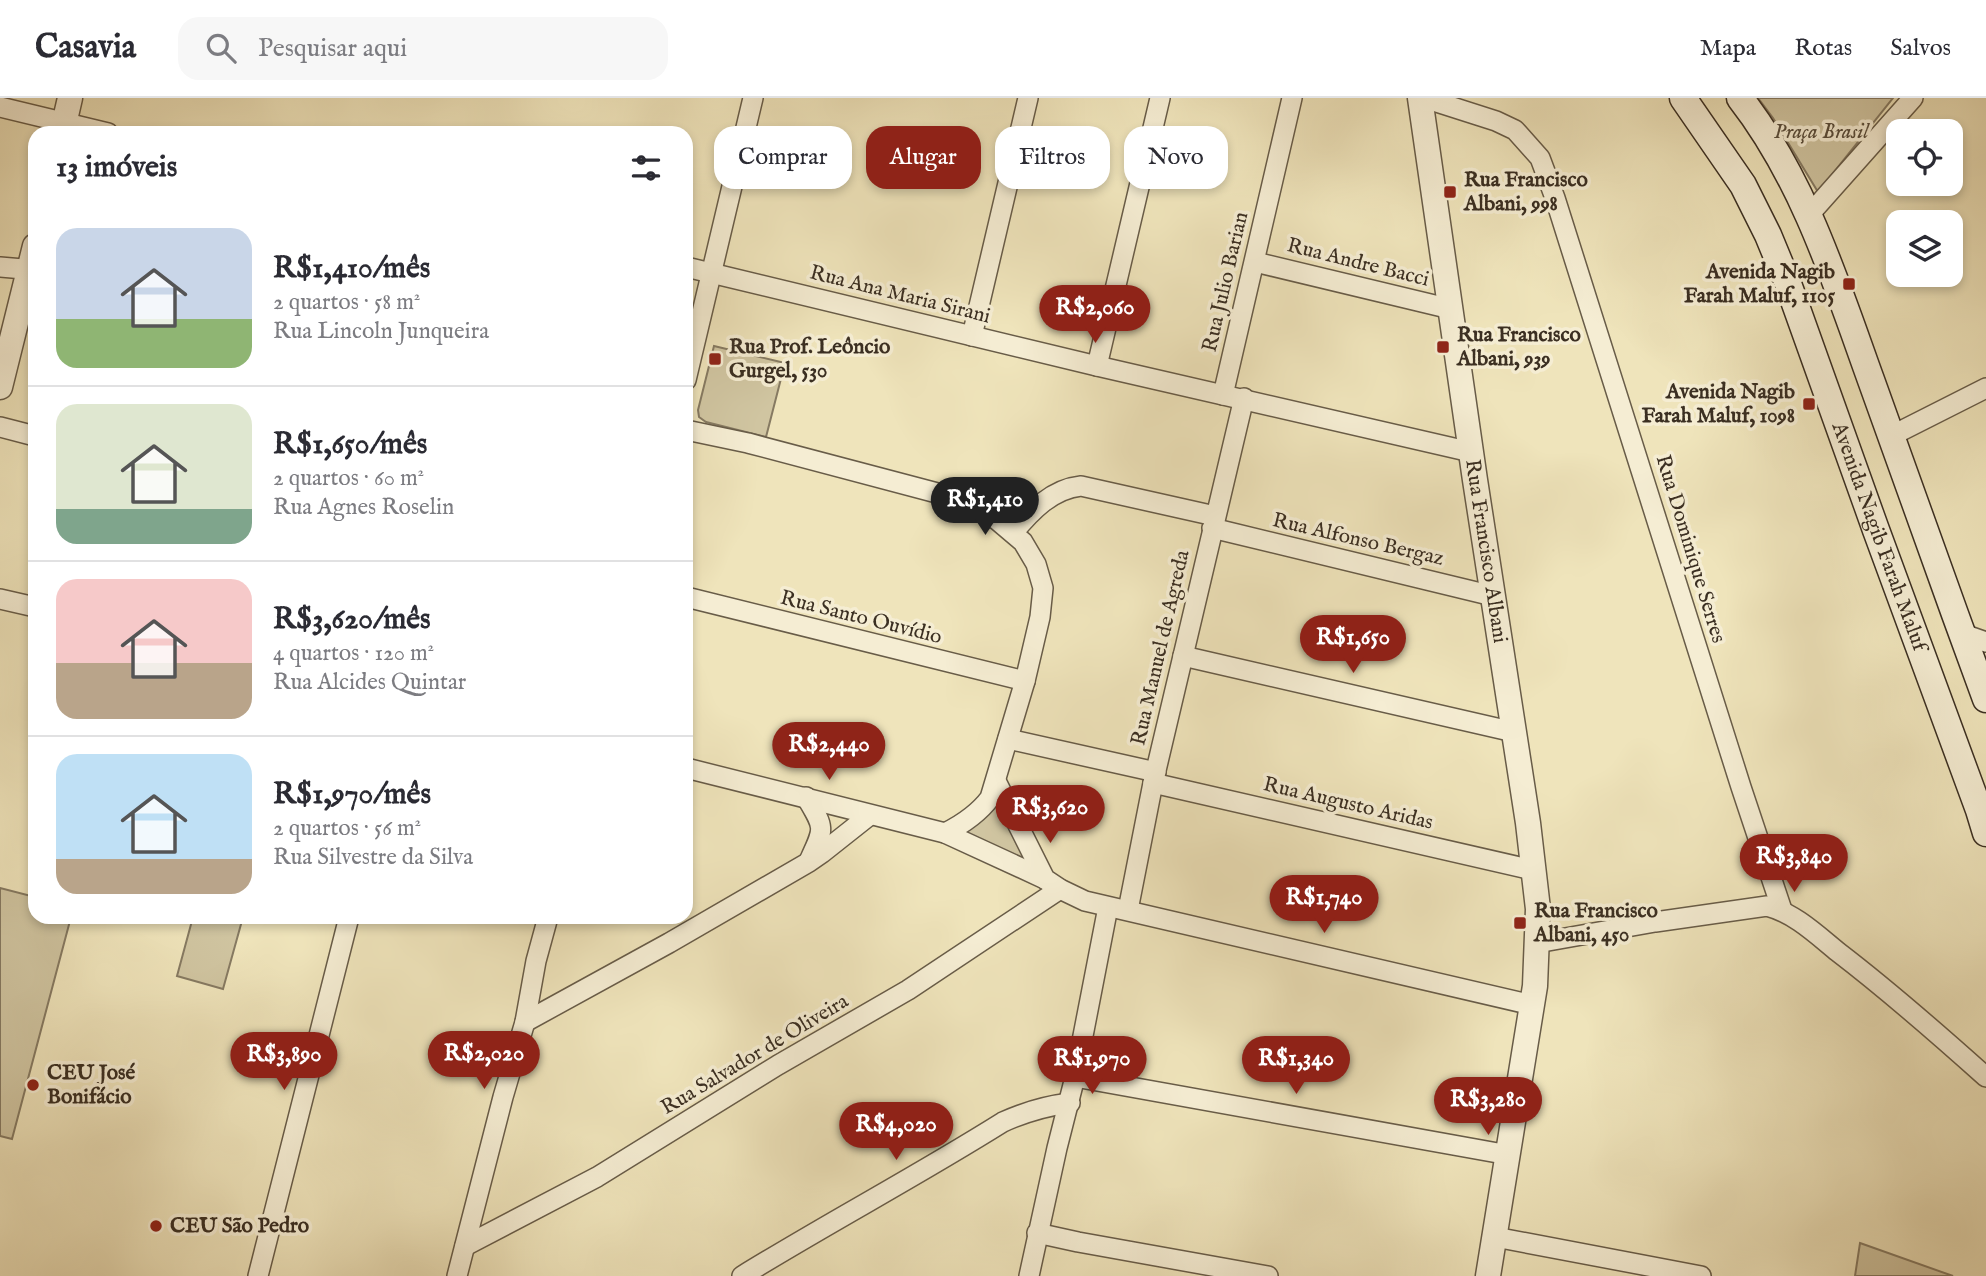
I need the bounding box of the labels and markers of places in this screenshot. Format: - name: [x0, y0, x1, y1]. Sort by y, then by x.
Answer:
- place label: Rua Francisco Albani, 998: [1463, 167, 1588, 218]
- marker: Rua Francisco Albani, 998: [1442, 184, 1458, 200]
- place label: Avenida Nagib Farah Maluf, 1105: [1684, 259, 1835, 310]
- marker: Avenida Nagib Farah Maluf, 1105: [1841, 276, 1857, 292]
- pin: R$2,060: [1030, 286, 1160, 345]
- place label: Rua Francisco Albani, 939: [1456, 322, 1581, 373]
- place label: Rua Prof. Leôncio Gurgel, 530: [729, 334, 891, 385]
- marker: Rua Francisco Albani, 939: [1435, 339, 1451, 355]
- marker: Rua Prof. Leôncio Gurgel, 530: [707, 351, 723, 367]
- place label: Avenida Nagib Farah Maluf, 1098: [1642, 379, 1795, 430]
- marker: Avenida Nagib Farah Maluf, 1098: [1801, 396, 1817, 412]
- pin: R$1,410: [920, 478, 1050, 537]
- pin: R$1,650: [1288, 616, 1418, 675]
- pin: R$2,440: [764, 722, 894, 782]
- pin: R$3,620: [985, 786, 1115, 845]
- pin: R$3,840: [1729, 834, 1859, 894]
- pin: R$1,740: [1259, 876, 1389, 935]
- place label: Rua Francisco Albani, 450: [1533, 898, 1658, 949]
- marker: Rua Francisco Albani, 450: [1512, 915, 1528, 931]
- pin: R$3,890: [219, 1032, 349, 1092]
- pin: R$2,020: [419, 1032, 549, 1091]
- pin: R$1,970: [1027, 1037, 1157, 1096]
- pin: R$1,340: [1231, 1037, 1361, 1096]
- place label: CEU José Bonifácio: [47, 1060, 135, 1111]
- marker: CEU José Bonifácio: [25, 1077, 41, 1093]
- pin: R$3,280: [1423, 1077, 1553, 1137]
- pin: R$4,020: [831, 1102, 961, 1162]
- place label: CEU São Pedro: [170, 1213, 310, 1240]
- marker: CEU São Pedro: [148, 1218, 164, 1234]

